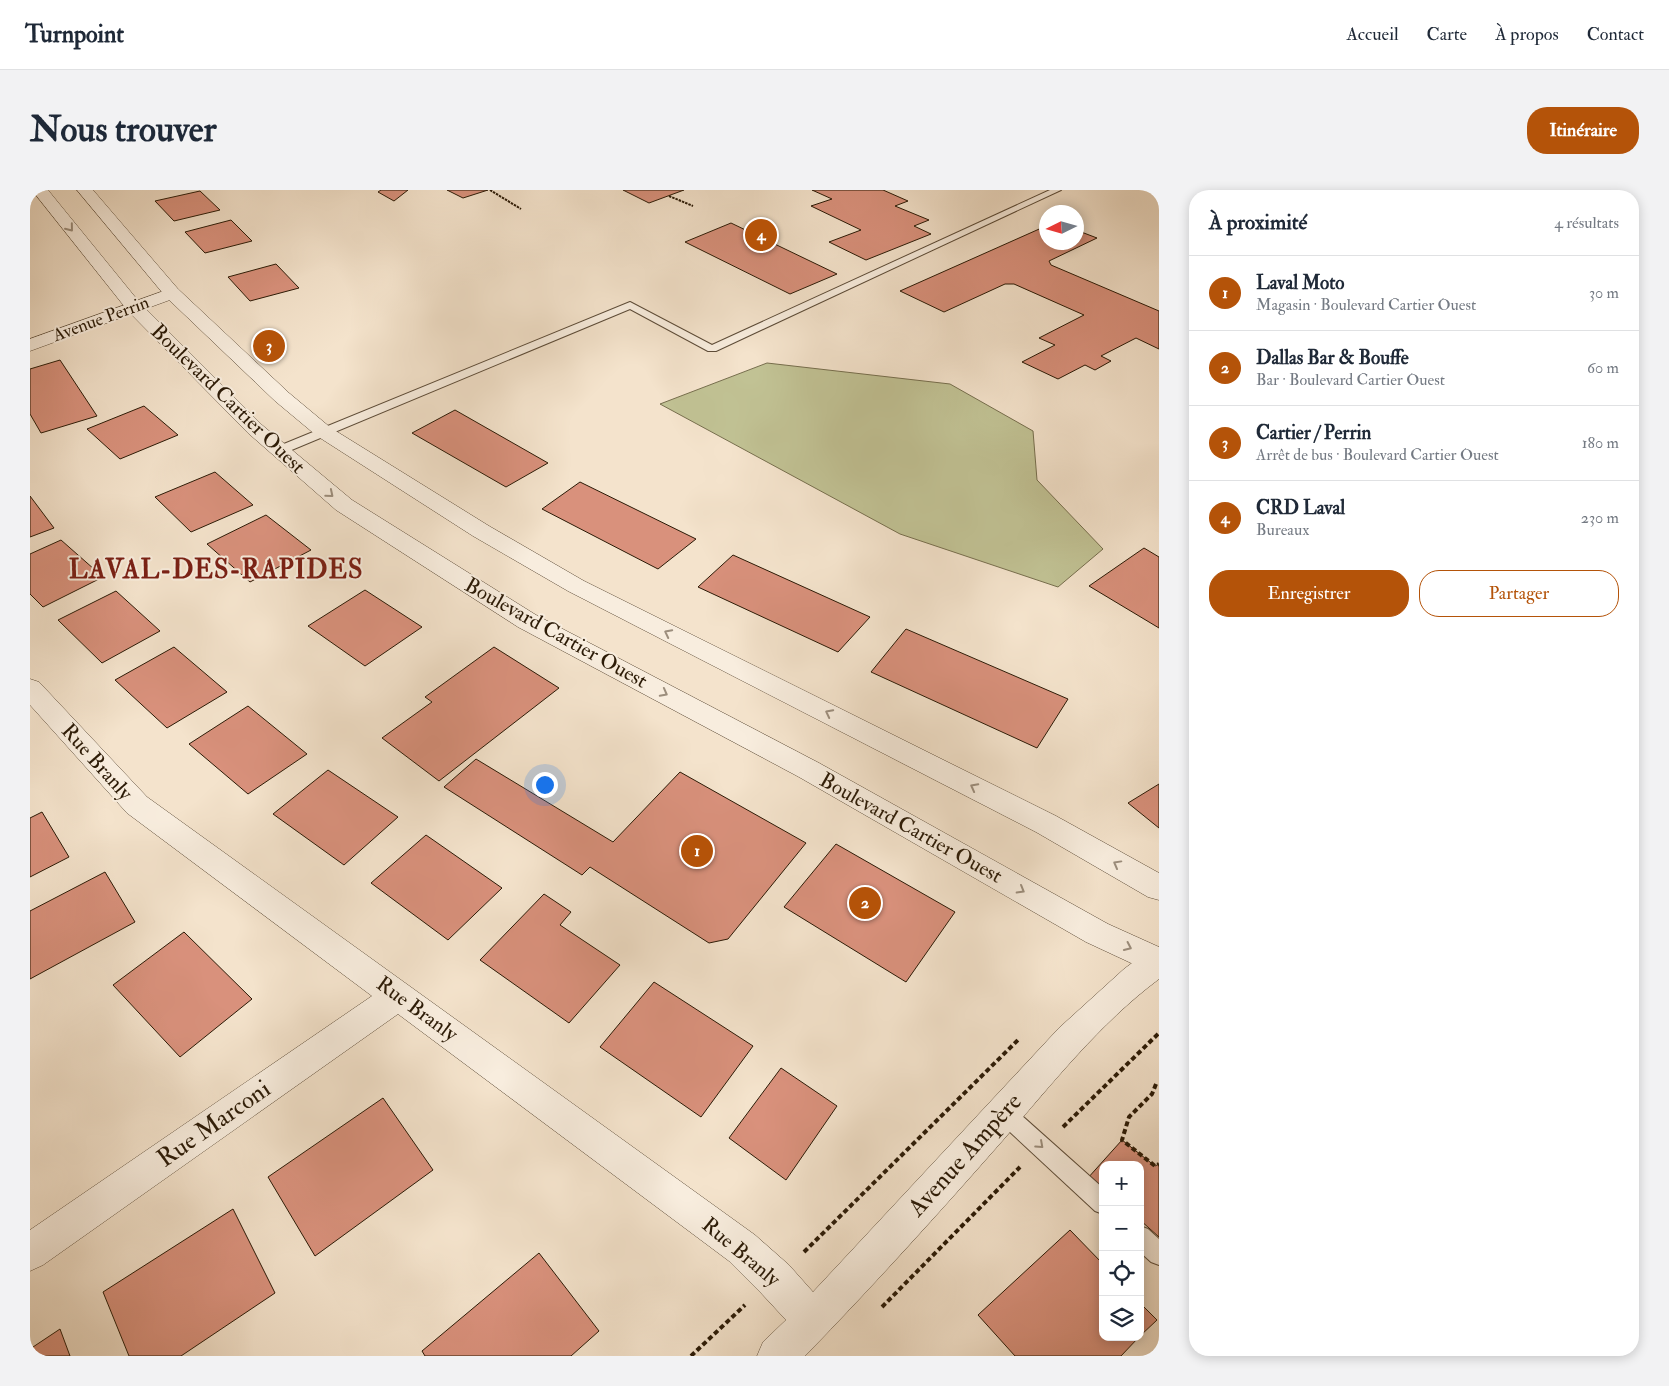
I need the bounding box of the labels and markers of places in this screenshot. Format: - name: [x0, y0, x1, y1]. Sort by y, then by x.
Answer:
- pin: 4: [745, 216, 777, 254]
- pin: 3: [253, 327, 285, 365]
- pin: 1: [681, 832, 713, 870]
- pin: 2: [849, 884, 881, 922]

